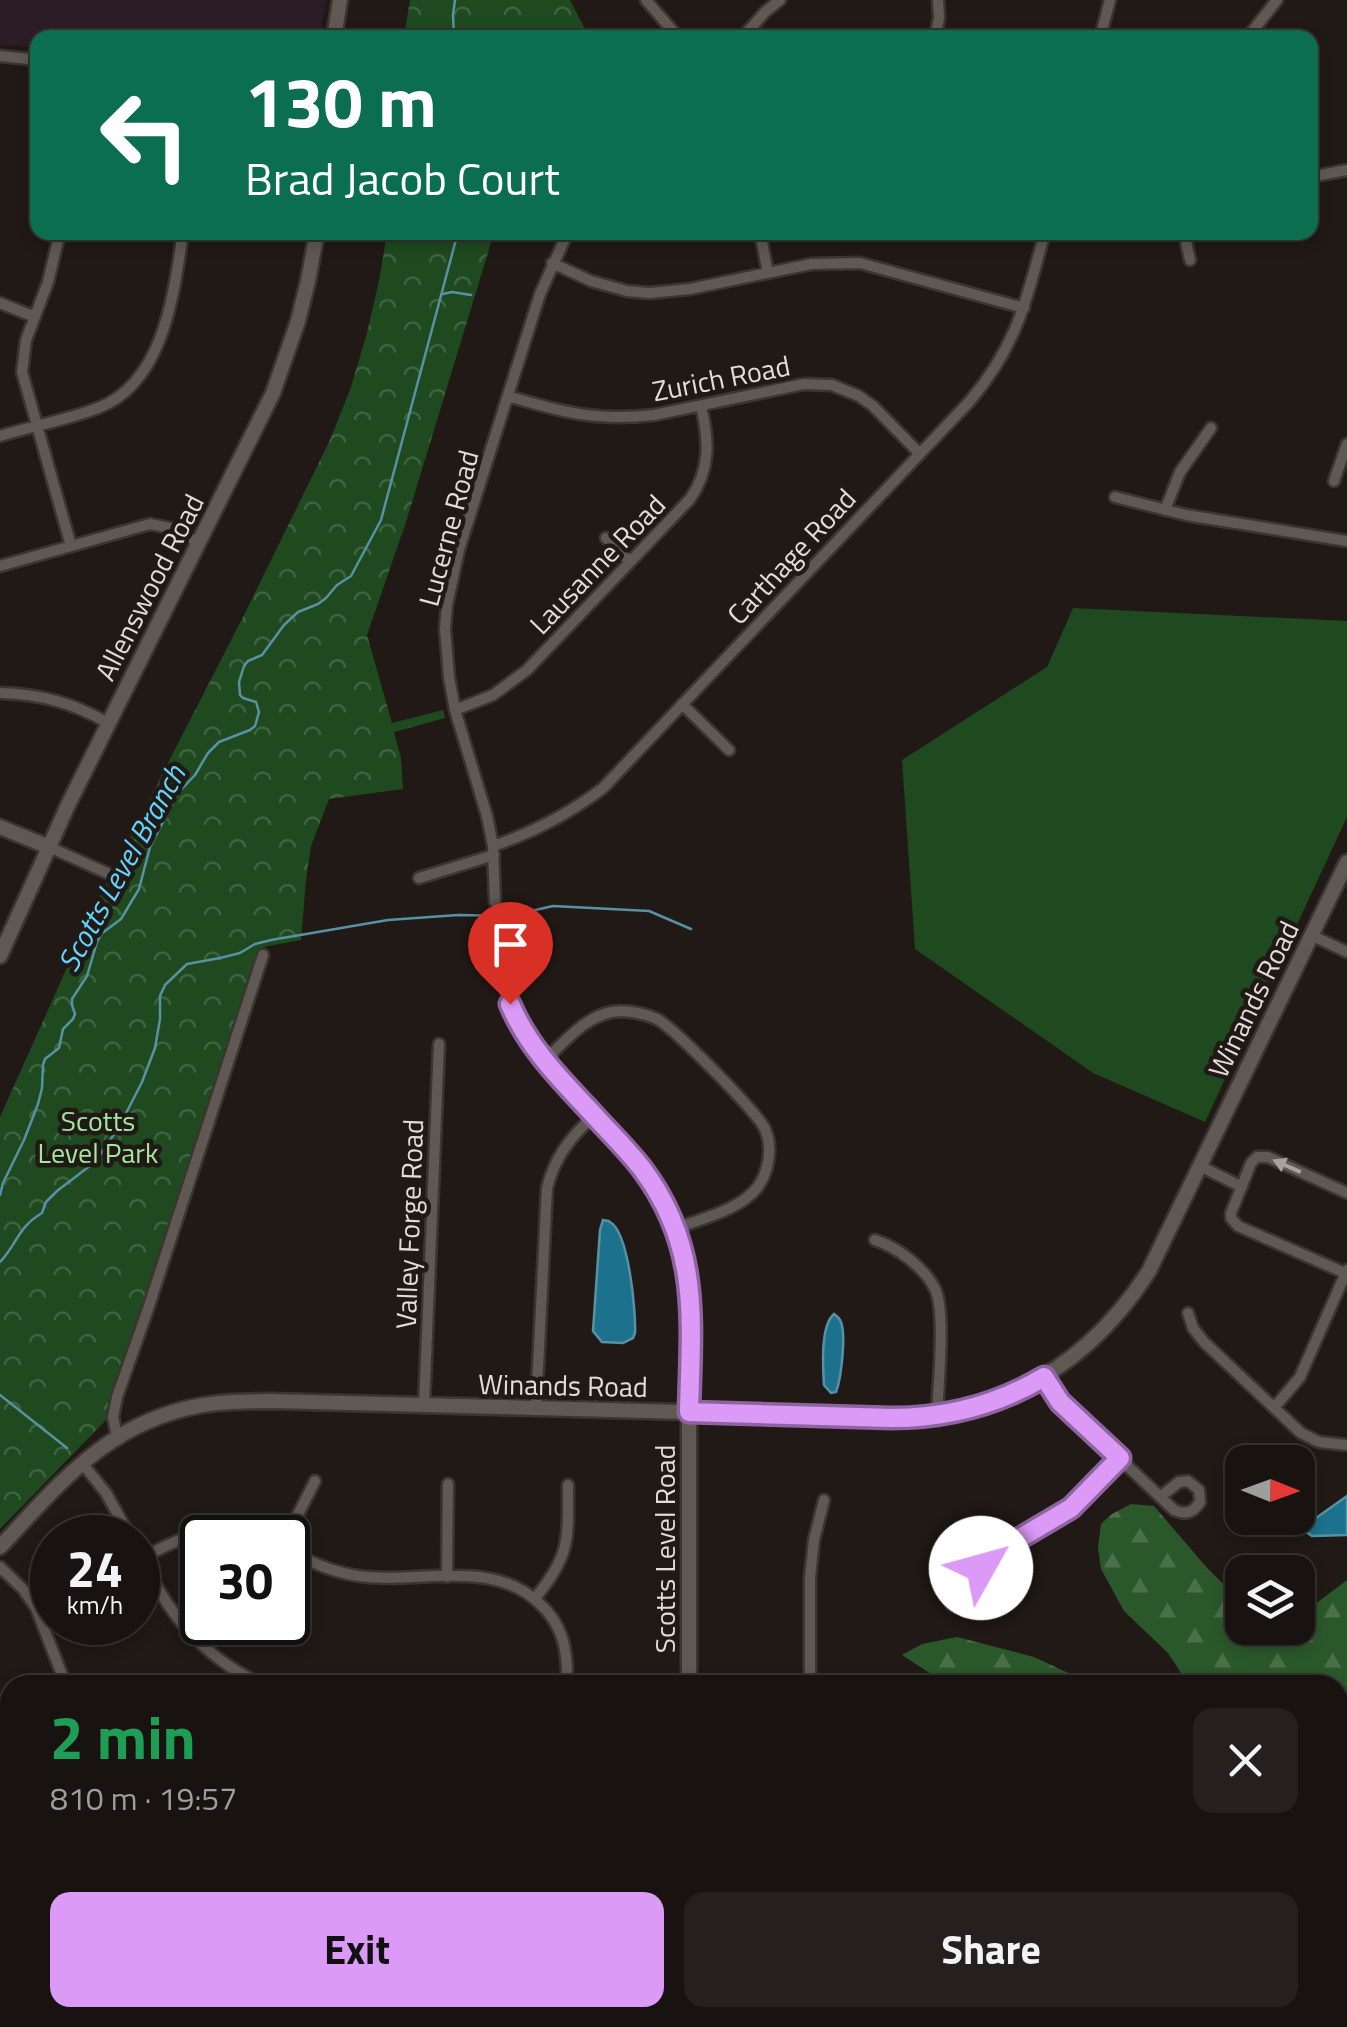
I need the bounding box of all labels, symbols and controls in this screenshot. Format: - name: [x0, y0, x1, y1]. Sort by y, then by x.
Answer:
- text: 130 m: [245, 48, 437, 154]
- icon: left: [80, 70, 210, 200]
- text: Brad Jacob Court: [245, 144, 560, 212]
- street label: Zurich Road: [648, 344, 794, 412]
- street label: Lucerne Road: [407, 445, 489, 611]
- street label: Carthage Road: [716, 478, 866, 634]
- street label: Lausanne Road: [519, 484, 675, 644]
- street label: Allenswood Road: [84, 486, 214, 688]
- water label: Scotts Level Branch: [45, 755, 197, 980]
- pin: [468, 902, 553, 1005]
- street label: Winands Road: [1196, 913, 1310, 1085]
- icon: arrive: [483, 917, 538, 972]
- park label: Scotts Level Park: [38, 1099, 158, 1174]
- street label: Valley Forge Road: [384, 1118, 434, 1330]
- one-way arrow: [1272, 1158, 1302, 1174]
- street label: Winands Road: [478, 1362, 648, 1408]
- street label: Scotts Level Road: [643, 1445, 686, 1653]
- north arrow: [1225, 1445, 1315, 1535]
- map controls: [1225, 1445, 1315, 1645]
- speed limit sign: 30: [180, 1515, 310, 1645]
- position arrow: [929, 1516, 1033, 1620]
- text: 24: [67, 1530, 123, 1606]
- button: layers: [1225, 1555, 1315, 1645]
- text: km/h: [67, 1586, 123, 1624]
- text: 2 min: [50, 1691, 196, 1782]
- button: close: [1193, 1708, 1298, 1813]
- text: 810 m · 19:57: [50, 1774, 237, 1822]
- button: Exit: [50, 1892, 664, 2007]
- button: Share: [684, 1892, 1298, 2007]

